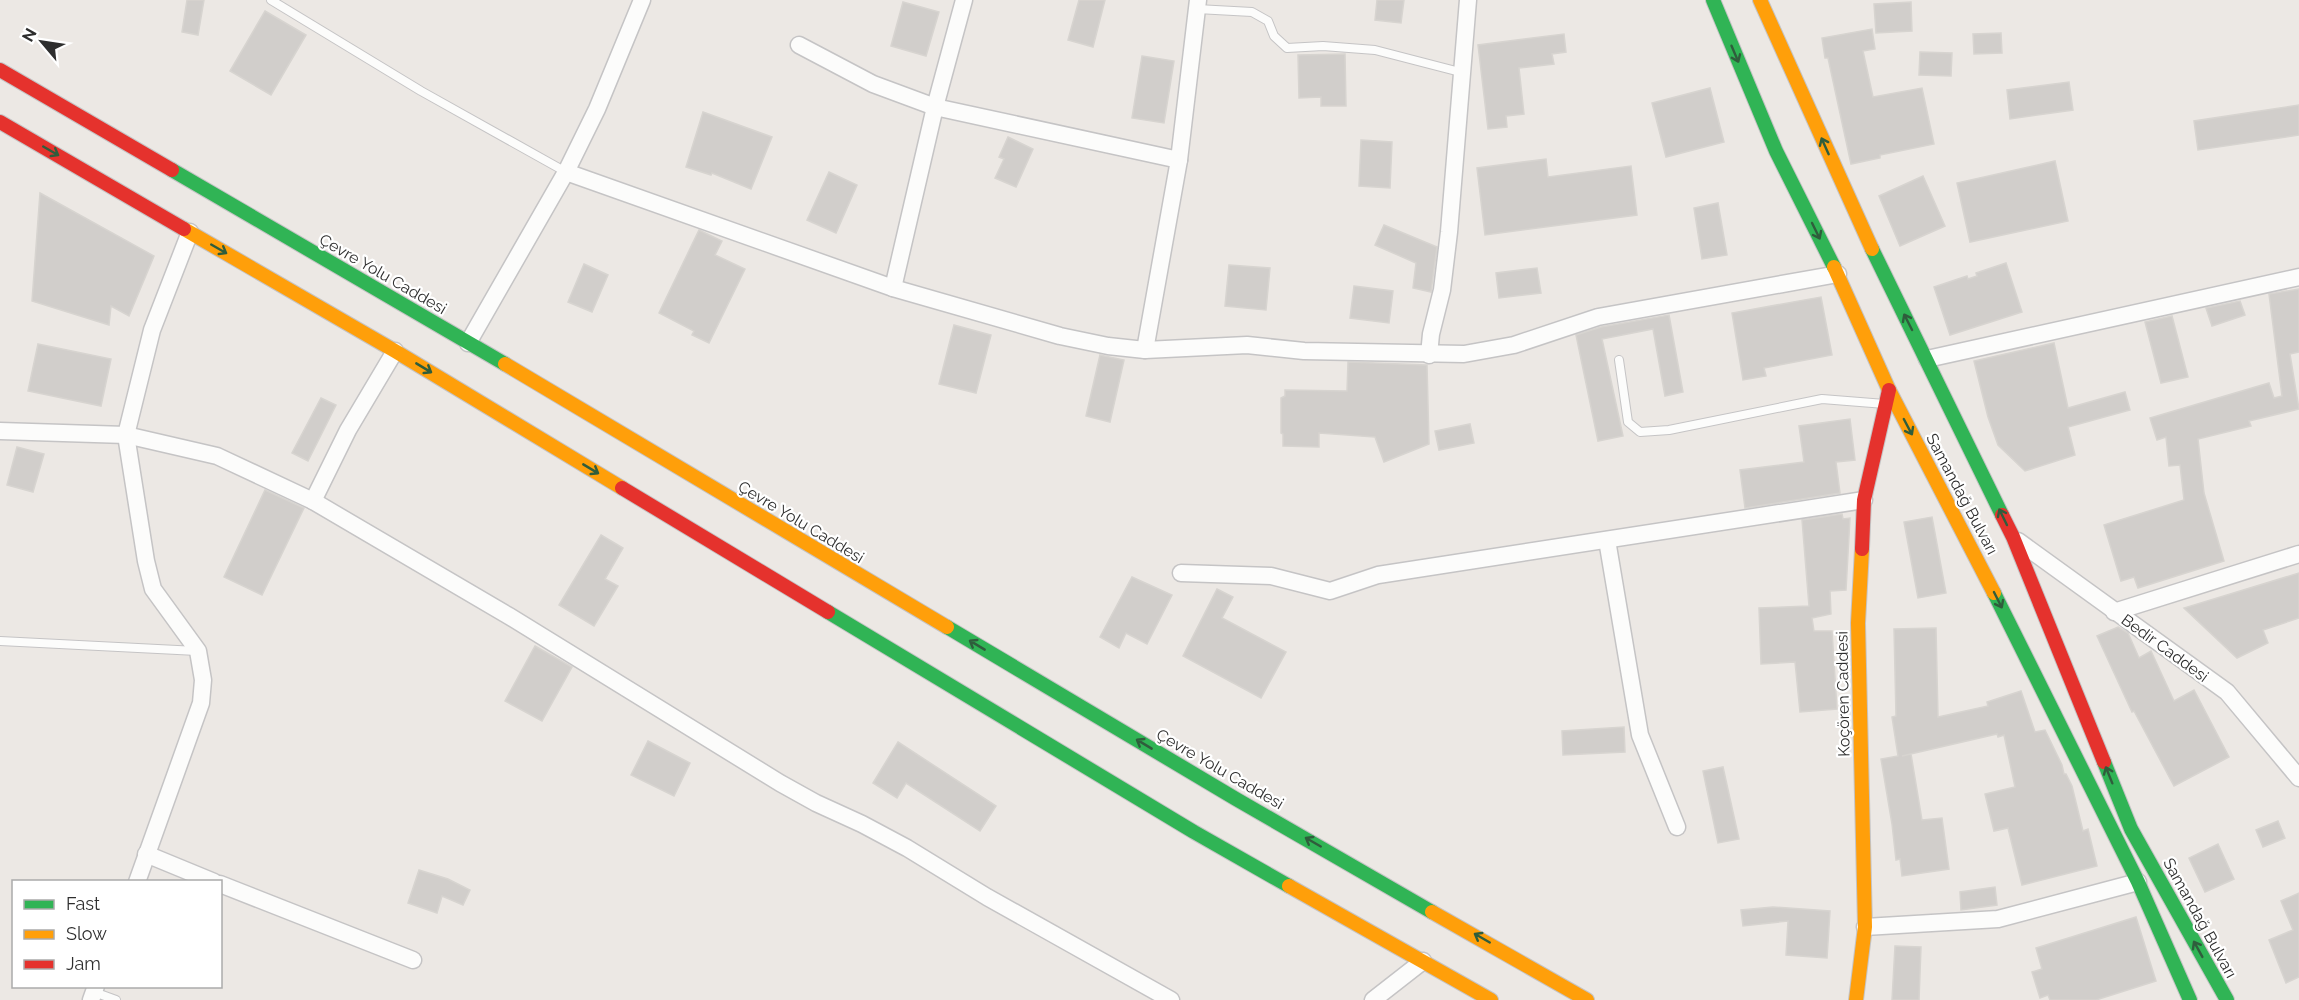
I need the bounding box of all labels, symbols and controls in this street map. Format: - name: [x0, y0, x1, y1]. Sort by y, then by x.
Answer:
- north arrow: [12, 12, 72, 72]
- text: N: [18, 25, 41, 45]
- one-way arrow: [1730, 44, 1741, 63]
- one-way arrow: [1819, 138, 1830, 156]
- one-way arrow: [42, 145, 59, 157]
- one-way arrow: [1811, 222, 1823, 240]
- street label: Çevre Yolu Caddesi: [316, 230, 450, 318]
- one-way arrow: [211, 243, 228, 255]
- one-way arrow: [1902, 314, 1914, 332]
- one-way arrow: [415, 362, 432, 374]
- one-way arrow: [1903, 417, 1914, 435]
- street label: Samandağ Bulvarı: [1922, 430, 2002, 558]
- one-way arrow: [582, 463, 599, 475]
- street label: Çevre Yolu Caddesi: [735, 477, 867, 567]
- one-way arrow: [1997, 508, 2008, 526]
- one-way arrow: [1993, 590, 2005, 608]
- street label: Bedir Caddesi: [2118, 610, 2212, 686]
- street label: Koçören Caddesi: [1832, 631, 1854, 757]
- one-way arrow: [969, 638, 986, 650]
- street label: Çevre Yolu Caddesi: [1153, 725, 1287, 813]
- one-way arrow: [1136, 738, 1153, 750]
- one-way arrow: [2103, 766, 2114, 784]
- one-way arrow: [1305, 836, 1322, 848]
- street label: Samandağ Bulvarı: [2159, 855, 2241, 981]
- legend: [12, 880, 222, 988]
- text: Fast: [66, 893, 100, 914]
- text: Slow: [66, 923, 107, 944]
- one-way arrow: [1474, 932, 1491, 944]
- one-way arrow: [2192, 941, 2204, 958]
- text: Jam: [66, 953, 101, 974]

